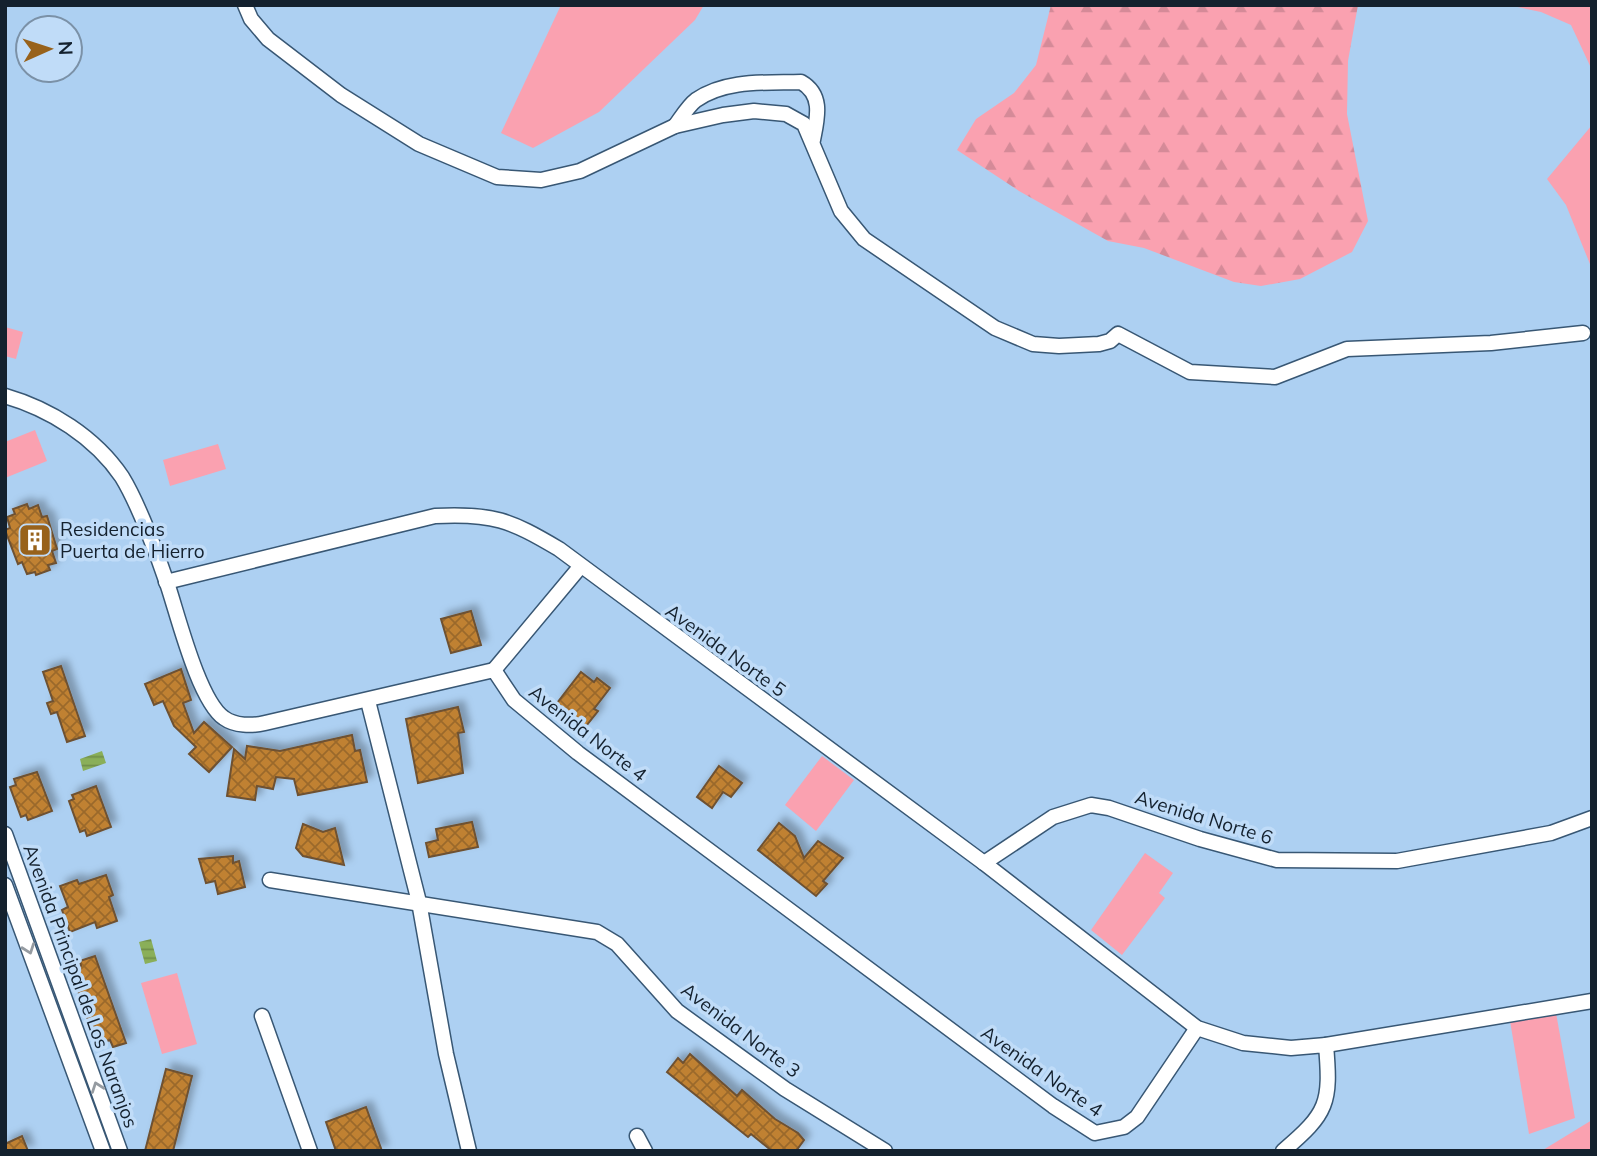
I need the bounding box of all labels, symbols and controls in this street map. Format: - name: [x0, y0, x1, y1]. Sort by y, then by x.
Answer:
- north arrow: [14, 14, 84, 84]
- text: N: [54, 40, 78, 56]
- place label: Residencias Puerta de Hierro: [60, 517, 205, 563]
- building icon: Residencias Puerta de Hierro: [16, 521, 54, 559]
- street label: Avenida Norte 5: [661, 598, 791, 702]
- street label: Avenida Norte 4: [524, 680, 652, 786]
- street label: Avenida Norte 6: [1132, 785, 1276, 849]
- street label: Avenida Principal de Los Naranjos: [18, 841, 144, 1131]
- one-way arrow: [21, 943, 35, 955]
- street label: Avenida Norte 3: [677, 977, 805, 1083]
- street label: Avenida Norte 4: [977, 1020, 1107, 1122]
- one-way arrow: [91, 1081, 105, 1093]

